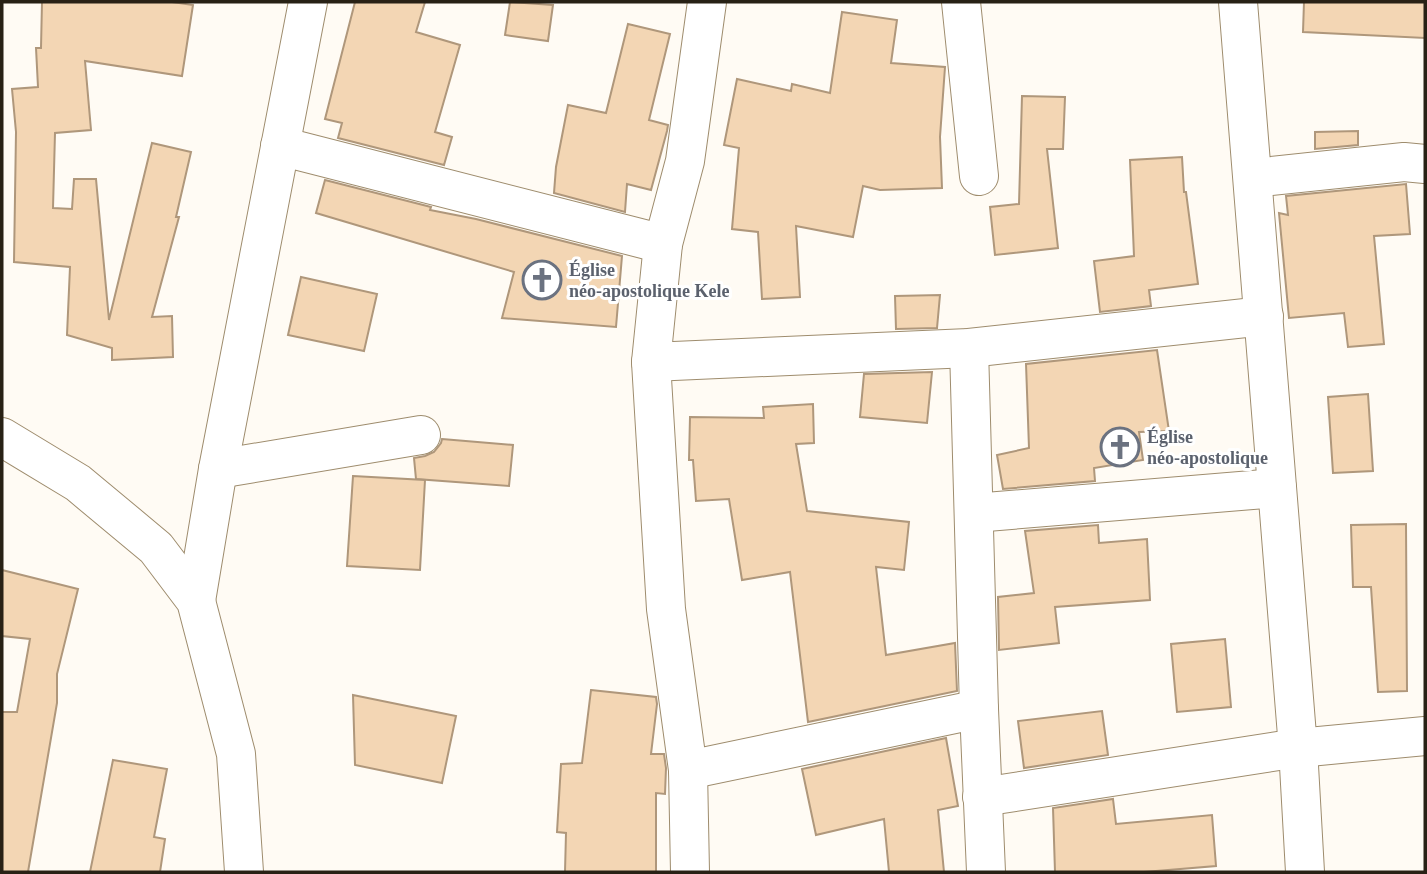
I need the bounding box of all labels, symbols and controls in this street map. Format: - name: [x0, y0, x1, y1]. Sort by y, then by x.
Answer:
- church icon: Église néo-apostolique Kele: [521, 259, 563, 301]
- place label: Église néo-apostolique Kele: [569, 259, 730, 301]
- church icon: Église néo-apostolique: [1099, 426, 1141, 468]
- place label: Église néo-apostolique: [1147, 426, 1268, 468]

